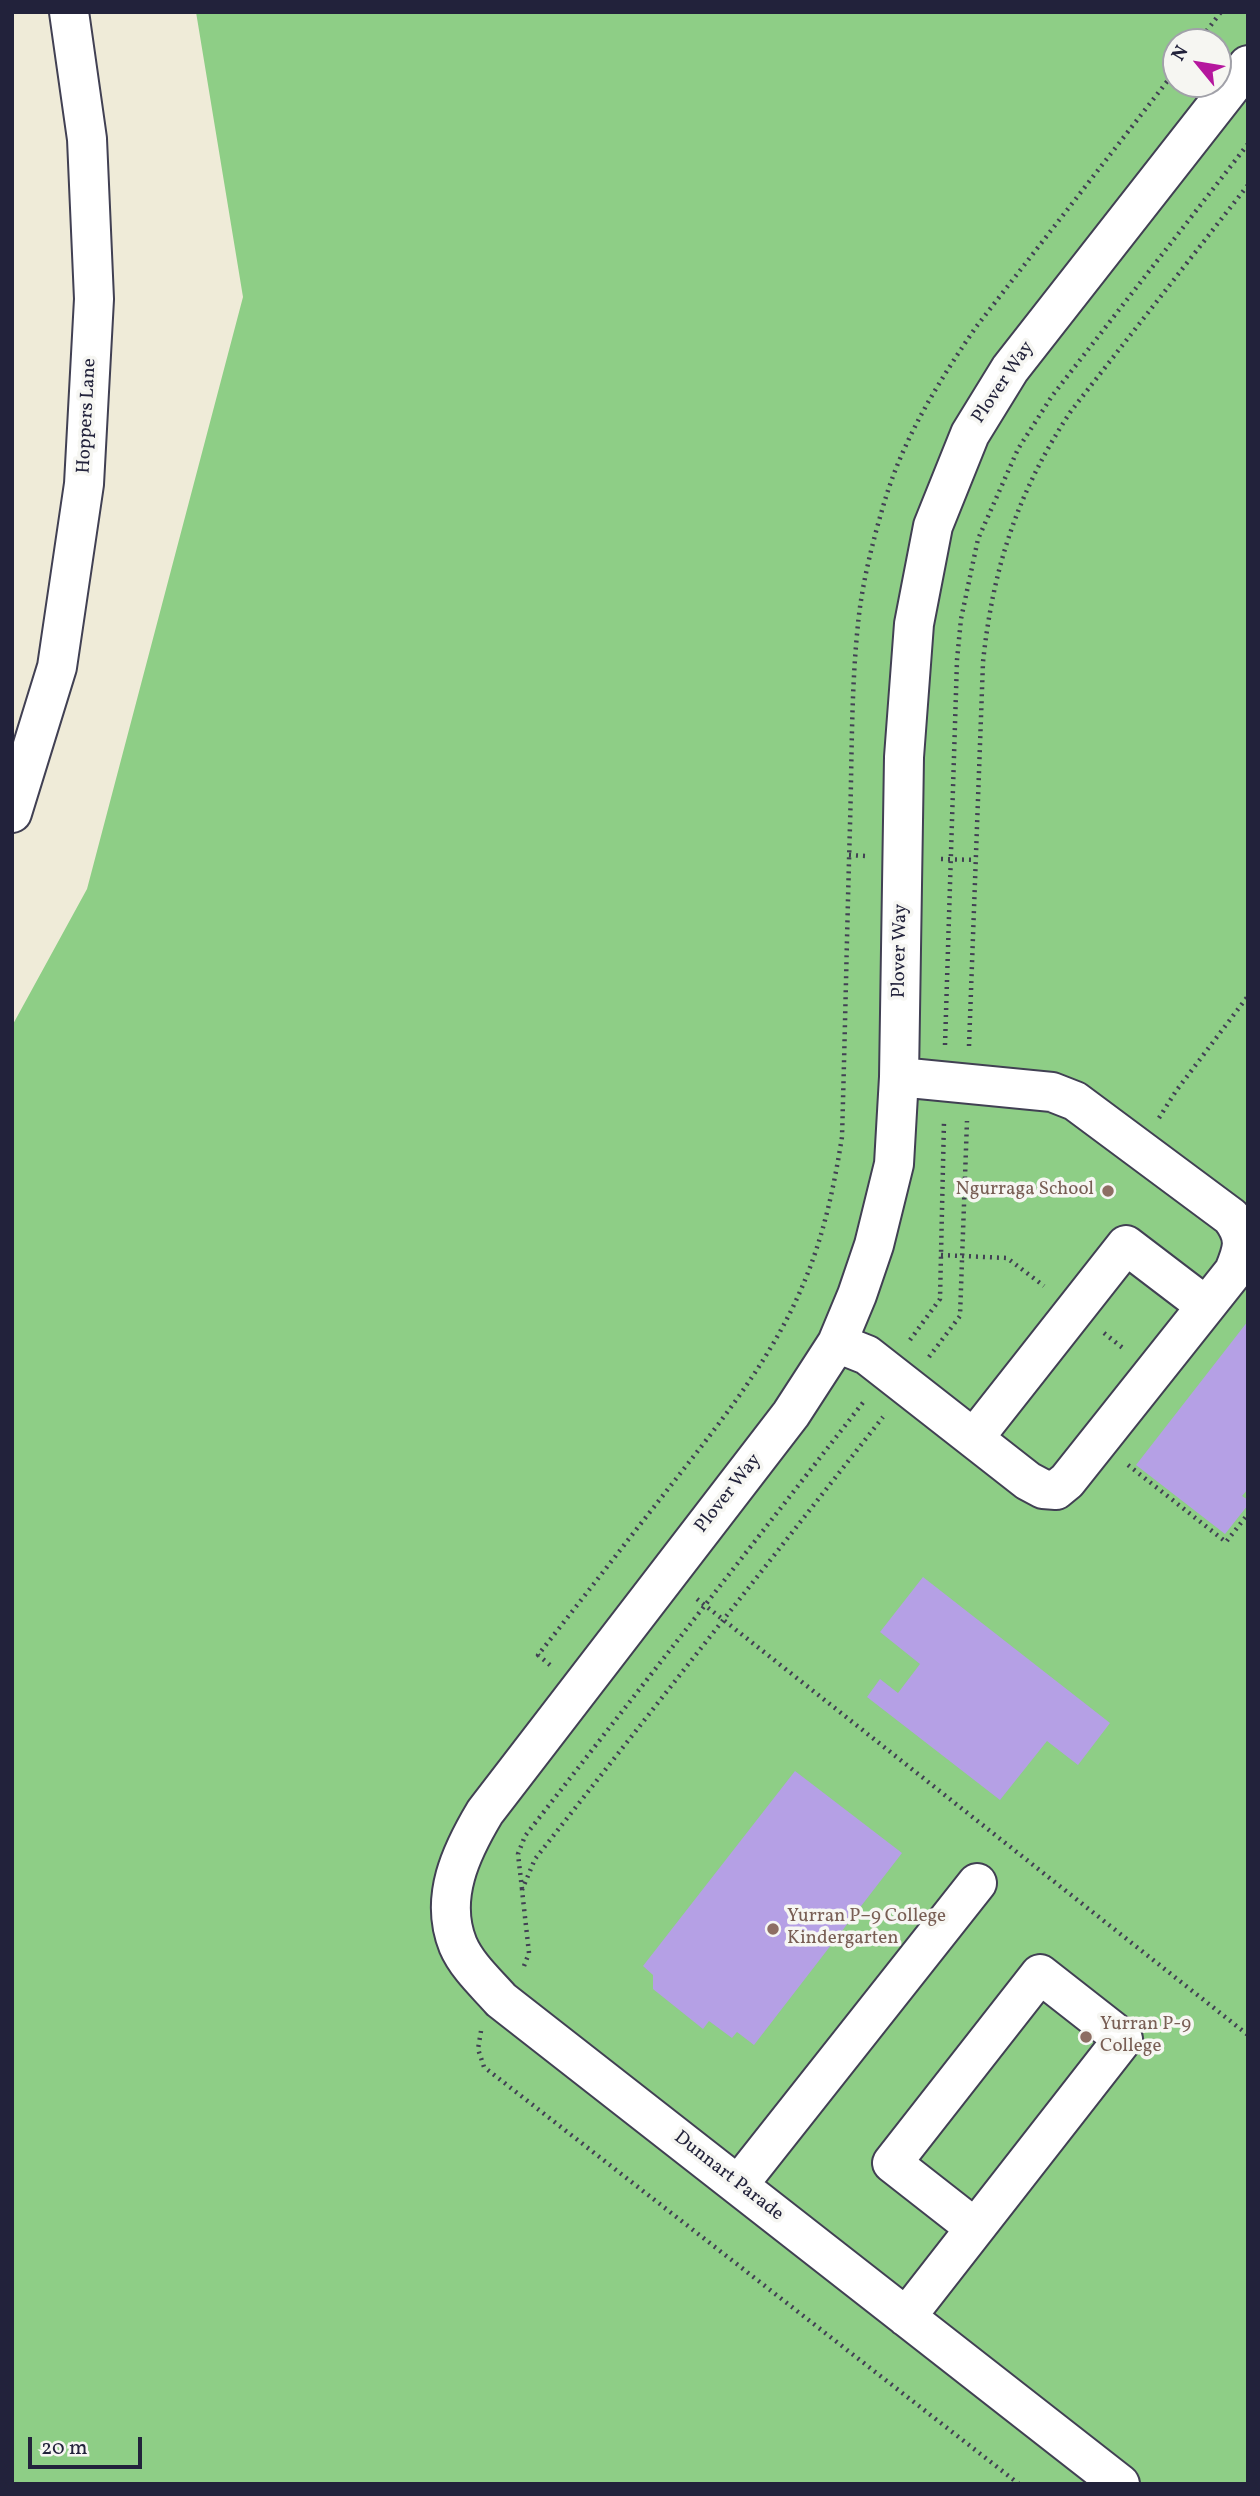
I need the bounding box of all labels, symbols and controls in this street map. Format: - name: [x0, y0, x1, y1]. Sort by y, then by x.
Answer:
- north arrow: [1162, 28, 1232, 98]
- text: N: [1166, 41, 1195, 66]
- street label: Plover Way: [968, 338, 1040, 428]
- street label: Hoppers Lane: [74, 358, 102, 474]
- street label: Plover Way: [889, 904, 913, 998]
- place label: Ngurraga School: [956, 1180, 1094, 1202]
- marker: Ngurraga School: [1100, 1183, 1116, 1199]
- street label: Plover Way: [691, 1450, 767, 1538]
- place label: Yurran P–9 College Kindergarten: [787, 1907, 946, 1951]
- marker: Yurran P–9 College Kindergarten: [765, 1921, 781, 1937]
- place label: Yurran P-9 College: [1100, 2015, 1191, 2059]
- marker: Yurran P-9 College: [1078, 2029, 1094, 2045]
- street label: Dunnart Parade: [669, 2127, 787, 2227]
- scale bar: [32, 2422, 145, 2466]
- text: 20 m: [41, 2434, 87, 2463]

